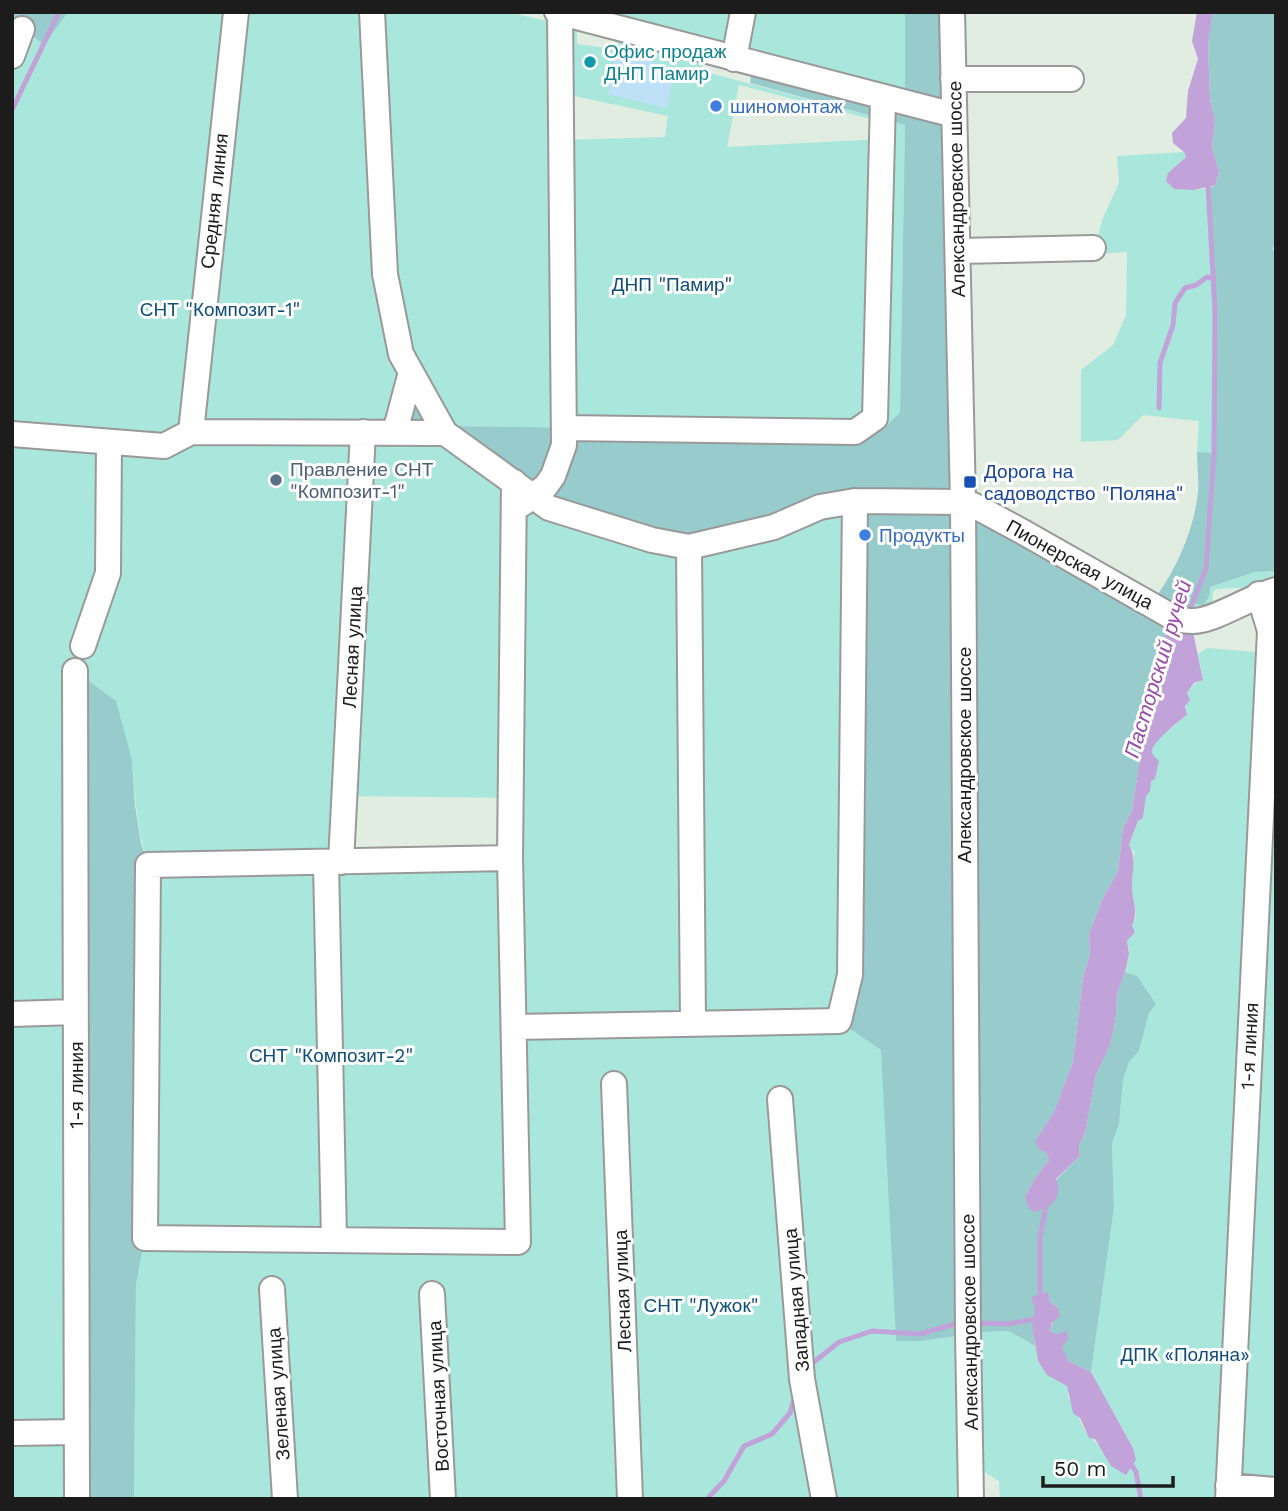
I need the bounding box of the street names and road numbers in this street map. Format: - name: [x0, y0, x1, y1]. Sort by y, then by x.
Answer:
- street label: Александровское шоссе: [943, 81, 970, 297]
- street label: Средняя линия: [196, 132, 233, 270]
- street label: Пионерская улица: [1002, 515, 1158, 615]
- street label: Лесная улица: [338, 585, 367, 709]
- street label: Александровское шоссе: [953, 647, 976, 863]
- street label: 1-я линия: [1236, 1002, 1263, 1090]
- street label: 1-я линия: [65, 1042, 88, 1128]
- street label: Александровское шоссе: [956, 1214, 983, 1430]
- street label: Западная улица: [779, 1227, 814, 1373]
- street label: Лесная улица: [609, 1229, 636, 1353]
- street label: Восточная улица: [423, 1319, 454, 1472]
- street label: Зеленая улица: [262, 1326, 295, 1461]

